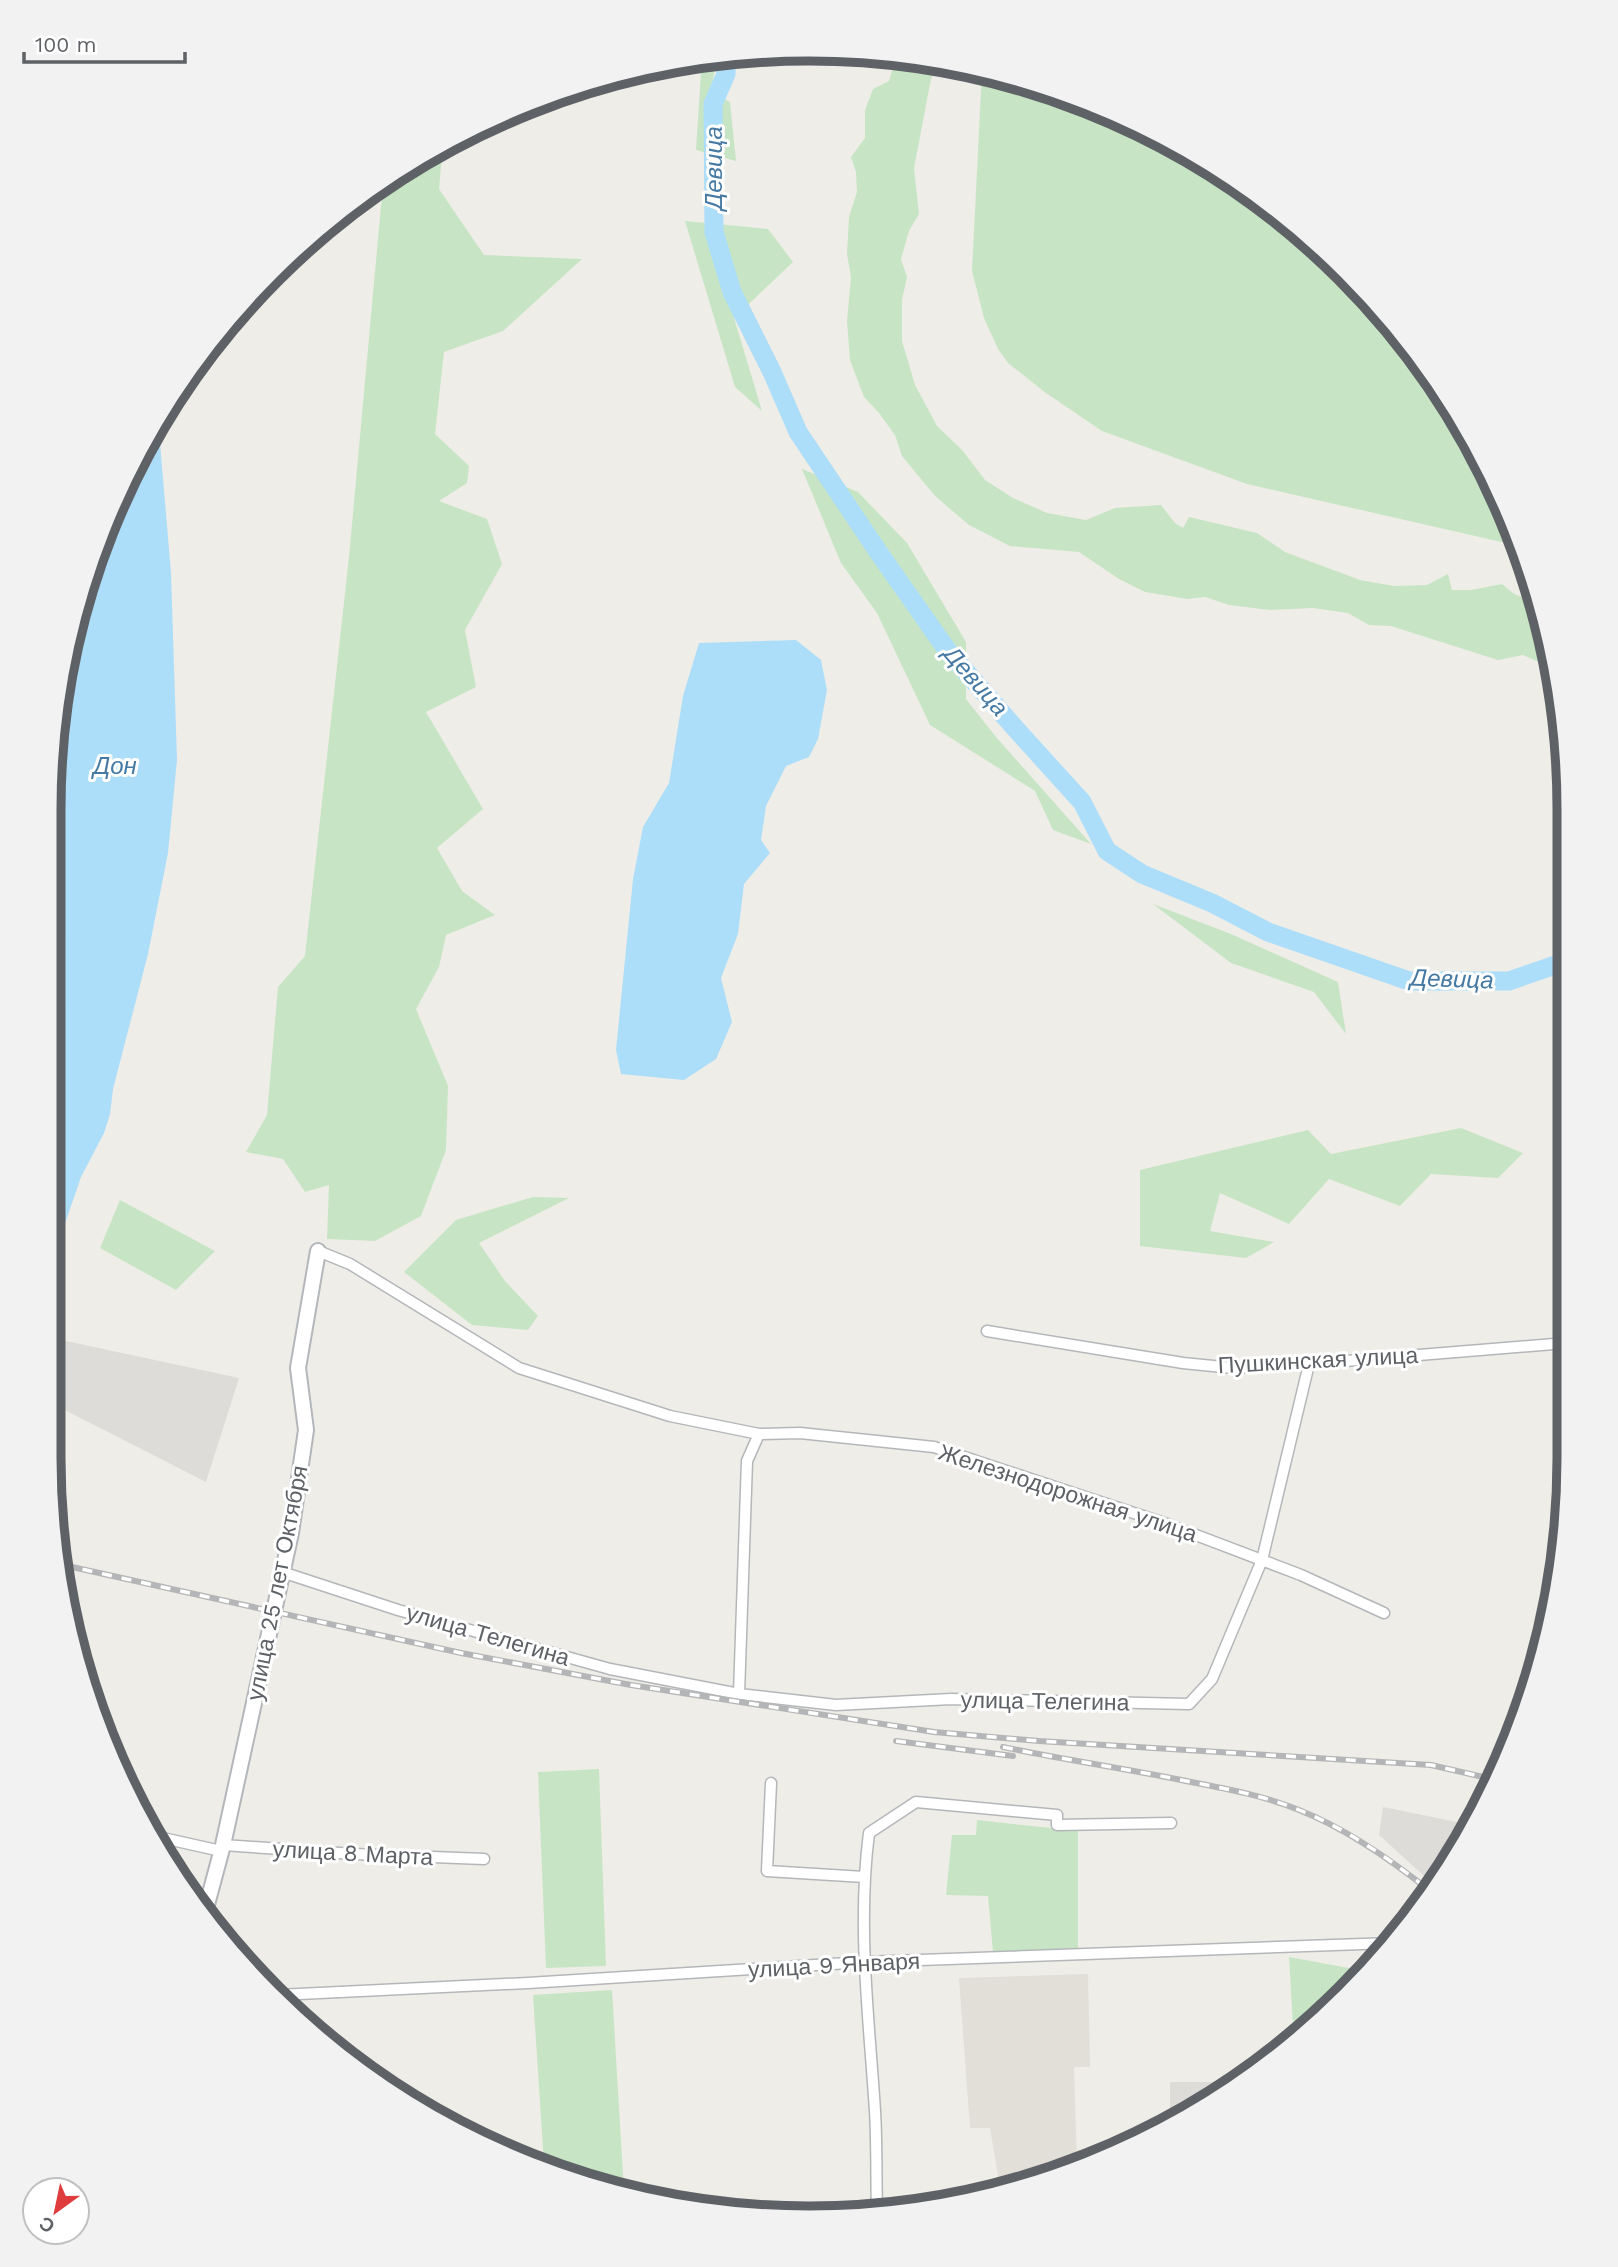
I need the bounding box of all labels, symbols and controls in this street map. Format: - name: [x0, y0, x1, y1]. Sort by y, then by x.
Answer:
- scale bar: [24, 21, 186, 65]
- text: 100 m: [35, 32, 97, 57]
- water label: Девица: [700, 126, 728, 213]
- water label: Девица: [936, 638, 1014, 722]
- water label: Дон: [90, 752, 137, 780]
- water label: Девица: [1407, 963, 1494, 994]
- street label: Пушкинская улица: [1217, 1342, 1419, 1379]
- street label: Железнодорожная улица: [935, 1439, 1201, 1548]
- street label: улица 25 лет Октября: [241, 1463, 314, 1703]
- street label: улица Телегина: [403, 1599, 573, 1672]
- street label: улица Телегина: [960, 1687, 1130, 1716]
- street label: улица 8 Марта: [272, 1836, 434, 1871]
- street label: улица 9 Января: [747, 1948, 921, 1983]
- north arrow: [21, 2176, 91, 2246]
- text: С: [35, 2211, 59, 2238]

